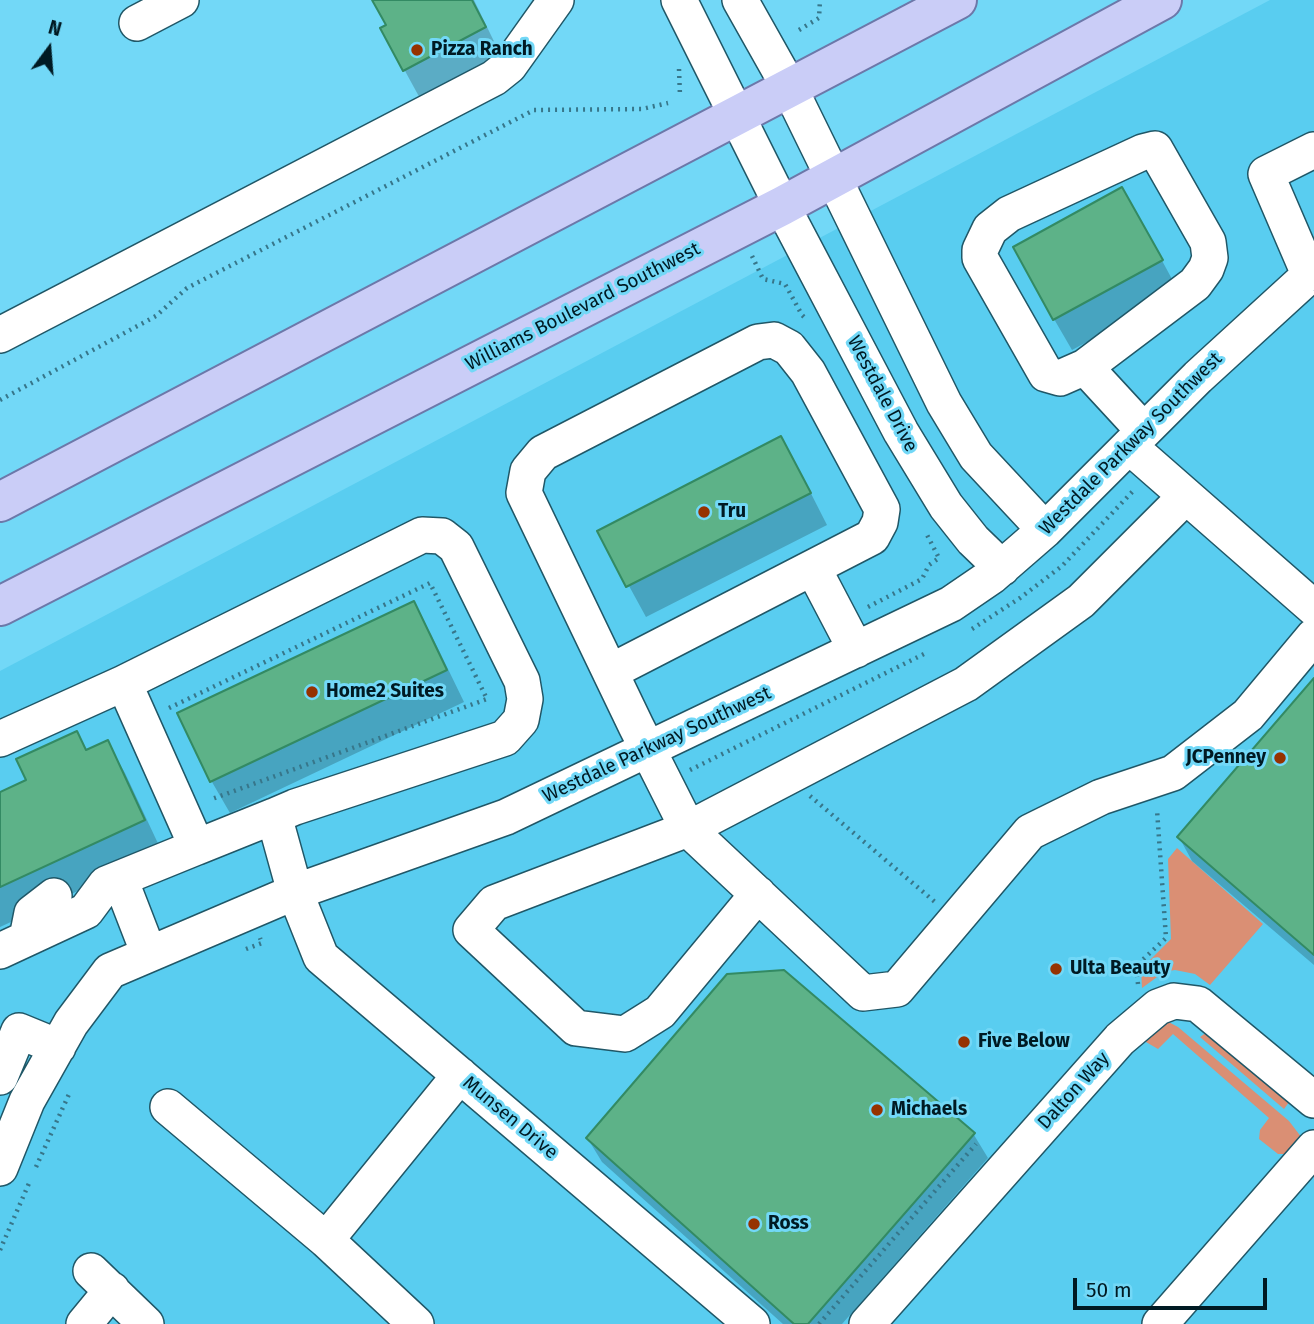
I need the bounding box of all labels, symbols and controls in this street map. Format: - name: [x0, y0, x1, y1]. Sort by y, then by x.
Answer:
- north arrow: [14, 14, 84, 84]
- text: N: [46, 16, 64, 41]
- place label: Pizza Ranch: [431, 39, 533, 61]
- marker: Pizza Ranch: [409, 42, 425, 58]
- street label: Williams Boulevard Southwest: [462, 238, 704, 376]
- street label: Westdale Drive: [842, 332, 922, 456]
- street label: Westdale Parkway Southwest: [1035, 348, 1227, 540]
- place label: Tru: [718, 501, 746, 523]
- marker: Tru: [696, 504, 712, 520]
- place label: Home2 Suites: [326, 681, 444, 703]
- street label: Westdale Parkway Southwest: [539, 682, 775, 808]
- marker: Home2 Suites: [304, 684, 320, 700]
- place label: JCPenney: [1186, 747, 1266, 769]
- marker: JCPenney: [1272, 750, 1288, 766]
- place label: Ulta Beauty: [1070, 958, 1170, 980]
- marker: Ulta Beauty: [1048, 961, 1064, 977]
- place label: Five Below: [978, 1031, 1070, 1053]
- marker: Five Below: [956, 1034, 972, 1050]
- street label: Dalton Way: [1033, 1048, 1115, 1134]
- street label: Munsen Drive: [458, 1072, 562, 1164]
- place label: Michaels: [891, 1099, 967, 1121]
- marker: Michaels: [869, 1102, 885, 1118]
- place label: Ross: [768, 1213, 809, 1235]
- marker: Ross: [746, 1216, 762, 1232]
- scale bar: [1076, 1264, 1270, 1308]
- text: 50 m: [1086, 1277, 1132, 1303]

